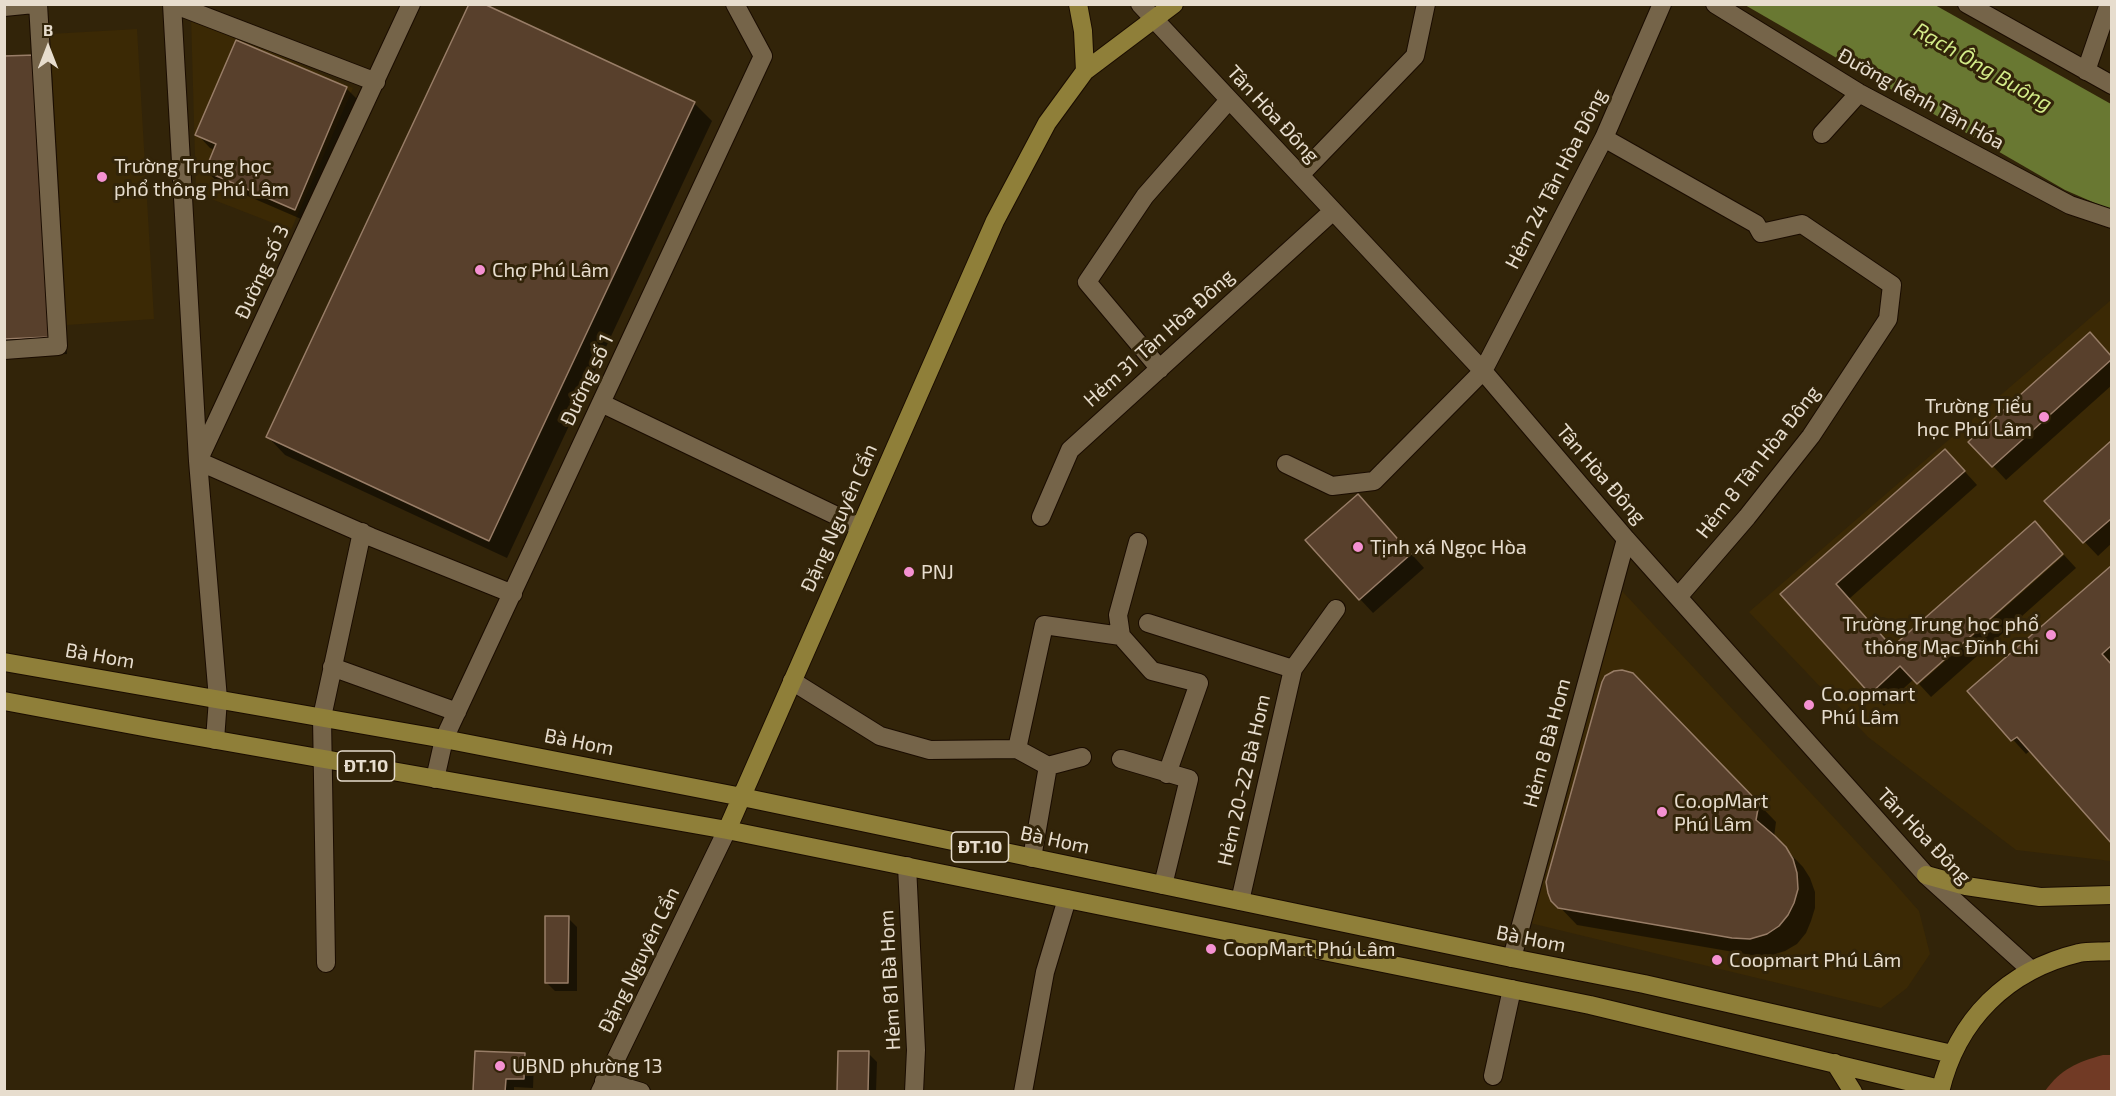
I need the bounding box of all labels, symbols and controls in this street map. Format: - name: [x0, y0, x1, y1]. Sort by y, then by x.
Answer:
- water label: Rạch Ông Buông: [1909, 17, 2057, 117]
- north arrow: [18, 18, 78, 78]
- text: B: [43, 20, 53, 39]
- street label: Đường Kênh Tân Hóa: [1834, 43, 2008, 155]
- street label: Tân Hòa Đông: [1222, 60, 1324, 168]
- street label: Hẻm 24 Tân Hòa Đông: [1500, 85, 1612, 273]
- place label: Trường Trung học phổ thông Phú Lâm: [114, 154, 289, 201]
- marker: Trường Trung học phổ thông Phú Lâm: [95, 170, 109, 184]
- street label: Đường số 3: [230, 221, 294, 323]
- place label: Chợ Phú Lâm: [492, 258, 609, 282]
- marker: Chợ Phú Lâm: [473, 263, 487, 277]
- street label: Hẻm 31 Tân Hòa Đông: [1079, 264, 1239, 412]
- street label: Đường số 1: [555, 330, 619, 430]
- street label: Hẻm 8 Tân Hòa Đông: [1691, 381, 1825, 543]
- place label: Trường Tiểu học Phú Lâm: [1917, 394, 2032, 441]
- marker: Trường Tiểu học Phú Lâm: [2037, 410, 2051, 424]
- street label: Tân Hòa Đông: [1551, 419, 1651, 529]
- street label: Đặng Nguyên Cẩn: [796, 440, 882, 596]
- place label: Tịnh xá Ngọc Hòa: [1370, 535, 1527, 559]
- marker: Tịnh xá Ngọc Hòa: [1351, 540, 1365, 554]
- place label: PNJ: [921, 560, 954, 584]
- marker: PNJ: [902, 565, 916, 579]
- place label: Trường Trung học phổ thông Mạc Đĩnh Chi: [1842, 612, 2039, 659]
- marker: Trường Trung học phổ thông Mạc Đĩnh Chi: [2044, 628, 2058, 642]
- street label: Bà Hom: [63, 638, 137, 674]
- street label: Hẻm 8 Bà Hom: [1518, 676, 1576, 810]
- place label: Co.opmart Phú Lâm: [1821, 682, 1915, 729]
- street label: Hẻm 20-22 Bà Hom: [1213, 692, 1275, 868]
- marker: Co.opmart Phú Lâm: [1802, 698, 1816, 712]
- street label: Bà Hom: [542, 724, 616, 760]
- road number: ĐT.10: [338, 751, 394, 781]
- street label: Tân Hòa Đông: [1872, 783, 1976, 889]
- place label: Co.opMart Phú Lâm: [1674, 789, 1768, 836]
- marker: Co.opMart Phú Lâm: [1655, 805, 1669, 819]
- street label: Bà Hom: [1018, 821, 1092, 859]
- road number: ĐT.10: [952, 832, 1008, 862]
- street label: Đặng Nguyên Cẩn: [593, 883, 685, 1037]
- street label: Hẻm 81 Bà Hom: [874, 909, 906, 1051]
- street label: Bà Hom: [1494, 921, 1568, 957]
- place label: CoopMart Phú Lâm: [1223, 937, 1395, 961]
- marker: CoopMart Phú Lâm: [1204, 942, 1218, 956]
- place label: Coopmart Phú Lâm: [1729, 948, 1901, 972]
- marker: Coopmart Phú Lâm: [1710, 953, 1724, 967]
- place label: UBND phường 13: [512, 1054, 663, 1078]
- marker: UBND phường 13: [493, 1059, 507, 1073]

